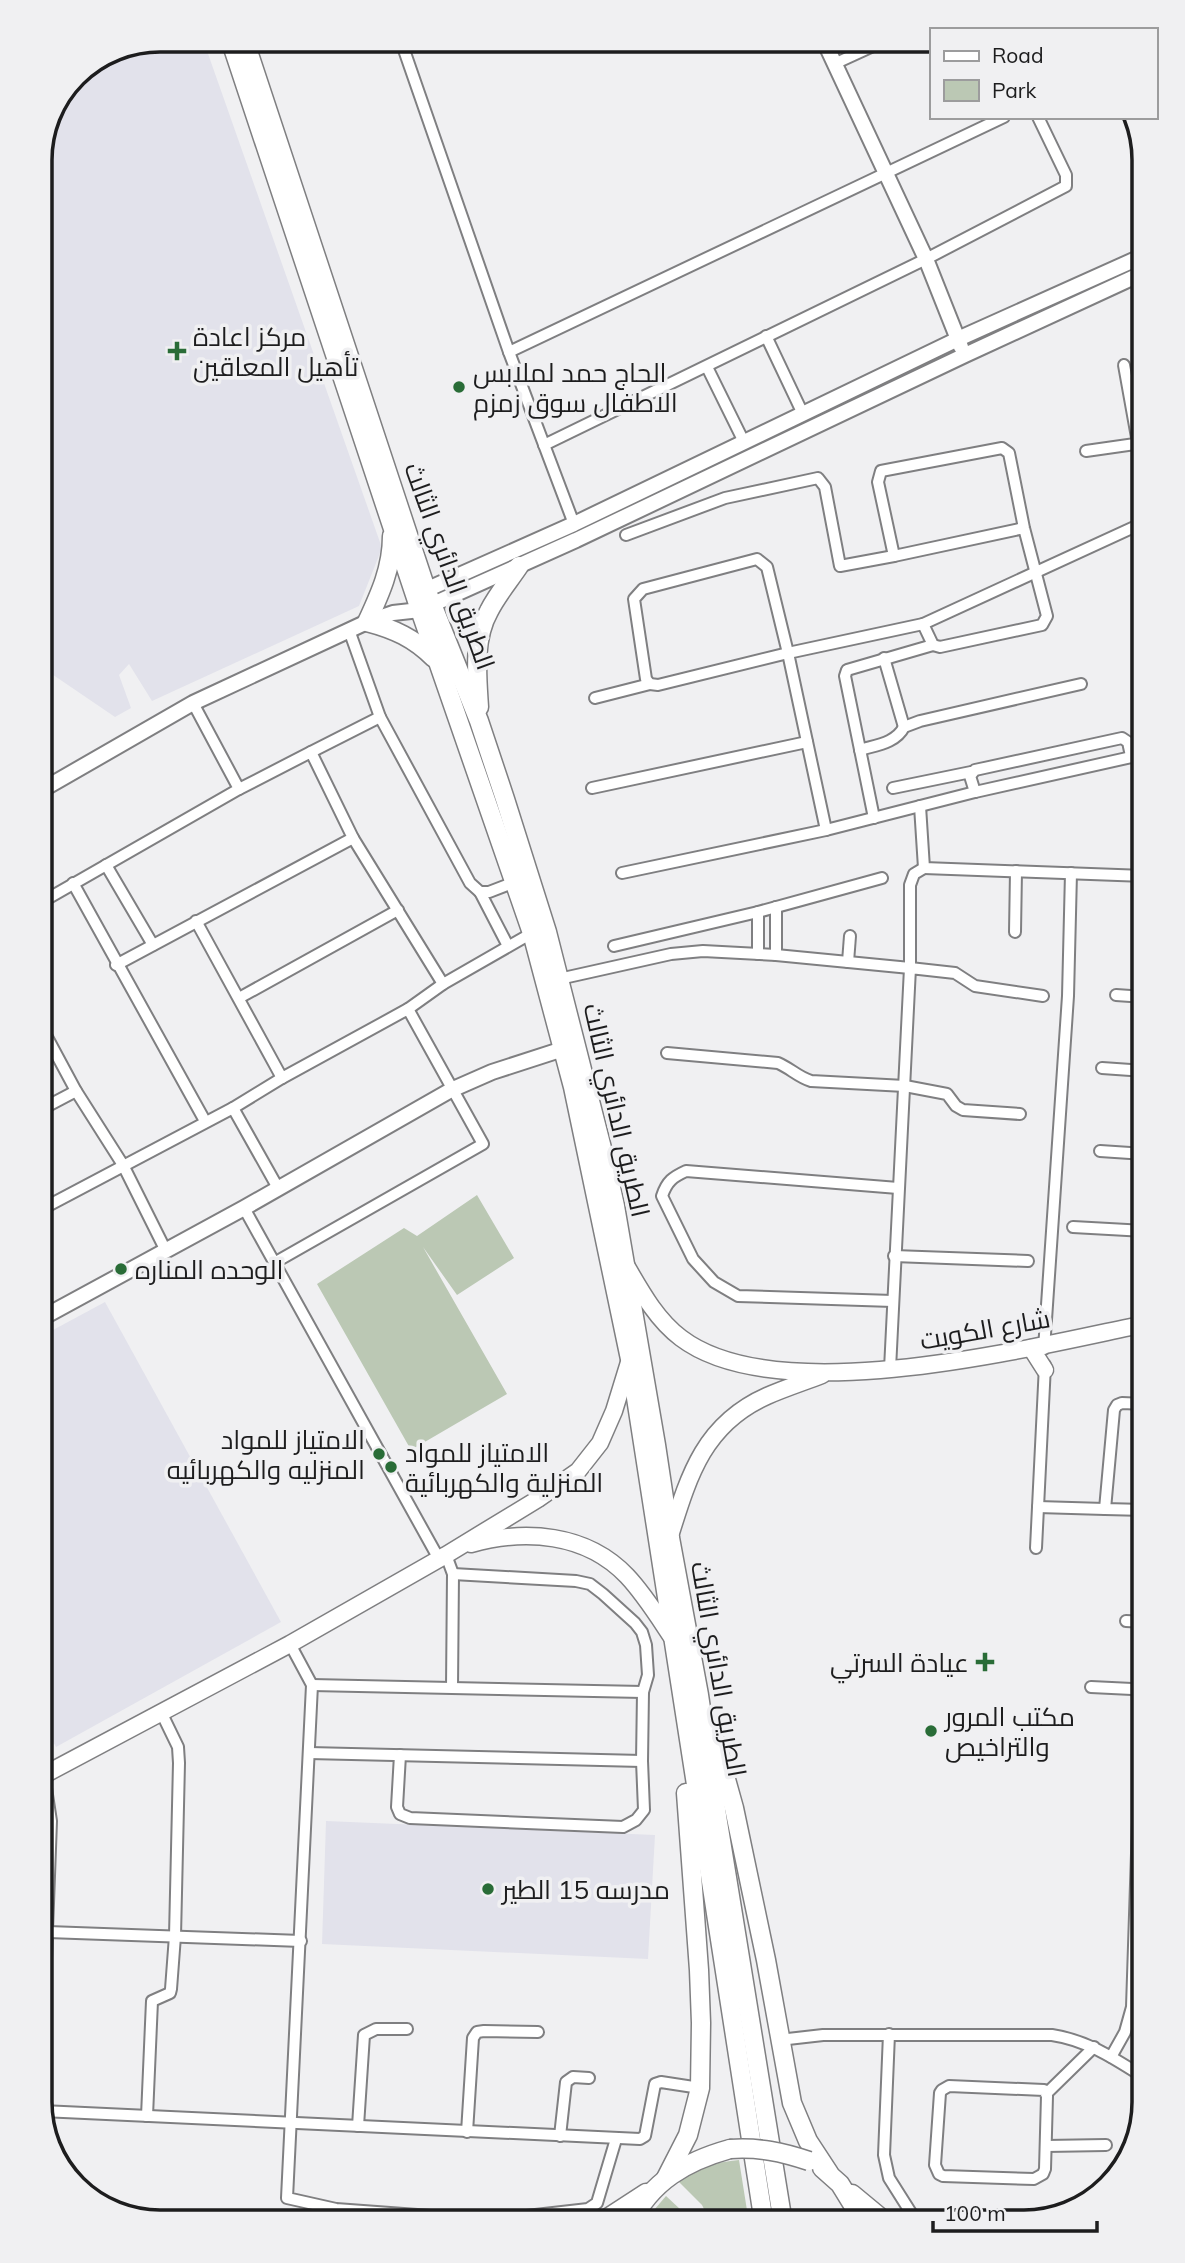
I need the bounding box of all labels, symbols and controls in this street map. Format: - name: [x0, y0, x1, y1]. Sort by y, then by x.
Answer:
- legend: [930, 28, 1157, 119]
- text: Road: [992, 42, 1043, 68]
- text: Park: [992, 77, 1036, 103]
- place label: مركز اعادة تأهيل المعاقين: [193, 320, 358, 383]
- marker: مركز اعادة تأهيل المعاقين: [167, 341, 187, 361]
- place label: الحاج حمد لملابس الاطفال سوق زمزم: [473, 356, 678, 421]
- marker: الحاج حمد لملابس الاطفال سوق زمزم: [451, 379, 467, 395]
- street label: الطريق الدائري الثالث: [393, 458, 503, 676]
- street label: الطريق الدائري الثالث: [572, 1000, 658, 1221]
- place label: الوحده المناره: [135, 1253, 284, 1286]
- marker: الوحده المناره: [113, 1261, 129, 1277]
- street label: شارع الكويت: [917, 1301, 1053, 1358]
- place label: الامتياز للمواد المنزليه والكهربائيه: [167, 1423, 365, 1486]
- place label: الامتياز للمواد المنزلية والكهربائية: [405, 1436, 603, 1499]
- marker: الامتياز للمواد المنزليه والكهربائيه: [371, 1446, 387, 1462]
- marker: الامتياز للمواد المنزلية والكهربائية: [383, 1459, 399, 1475]
- street label: الطريق الدائري الثالث: [680, 1559, 754, 1780]
- place label: عيادة السرتي: [830, 1646, 969, 1684]
- marker: عيادة السرتي: [975, 1652, 995, 1672]
- place label: مكتب المرور والتراخيص: [943, 1700, 1075, 1763]
- marker: مكتب المرور والتراخيص: [923, 1723, 939, 1739]
- place label: مدرسه 15 الطير: [500, 1873, 670, 1906]
- marker: مدرسه 15 الطير: [480, 1881, 496, 1897]
- scale bar: [933, 2190, 1098, 2234]
- text: 100 m: [944, 2200, 1006, 2226]

